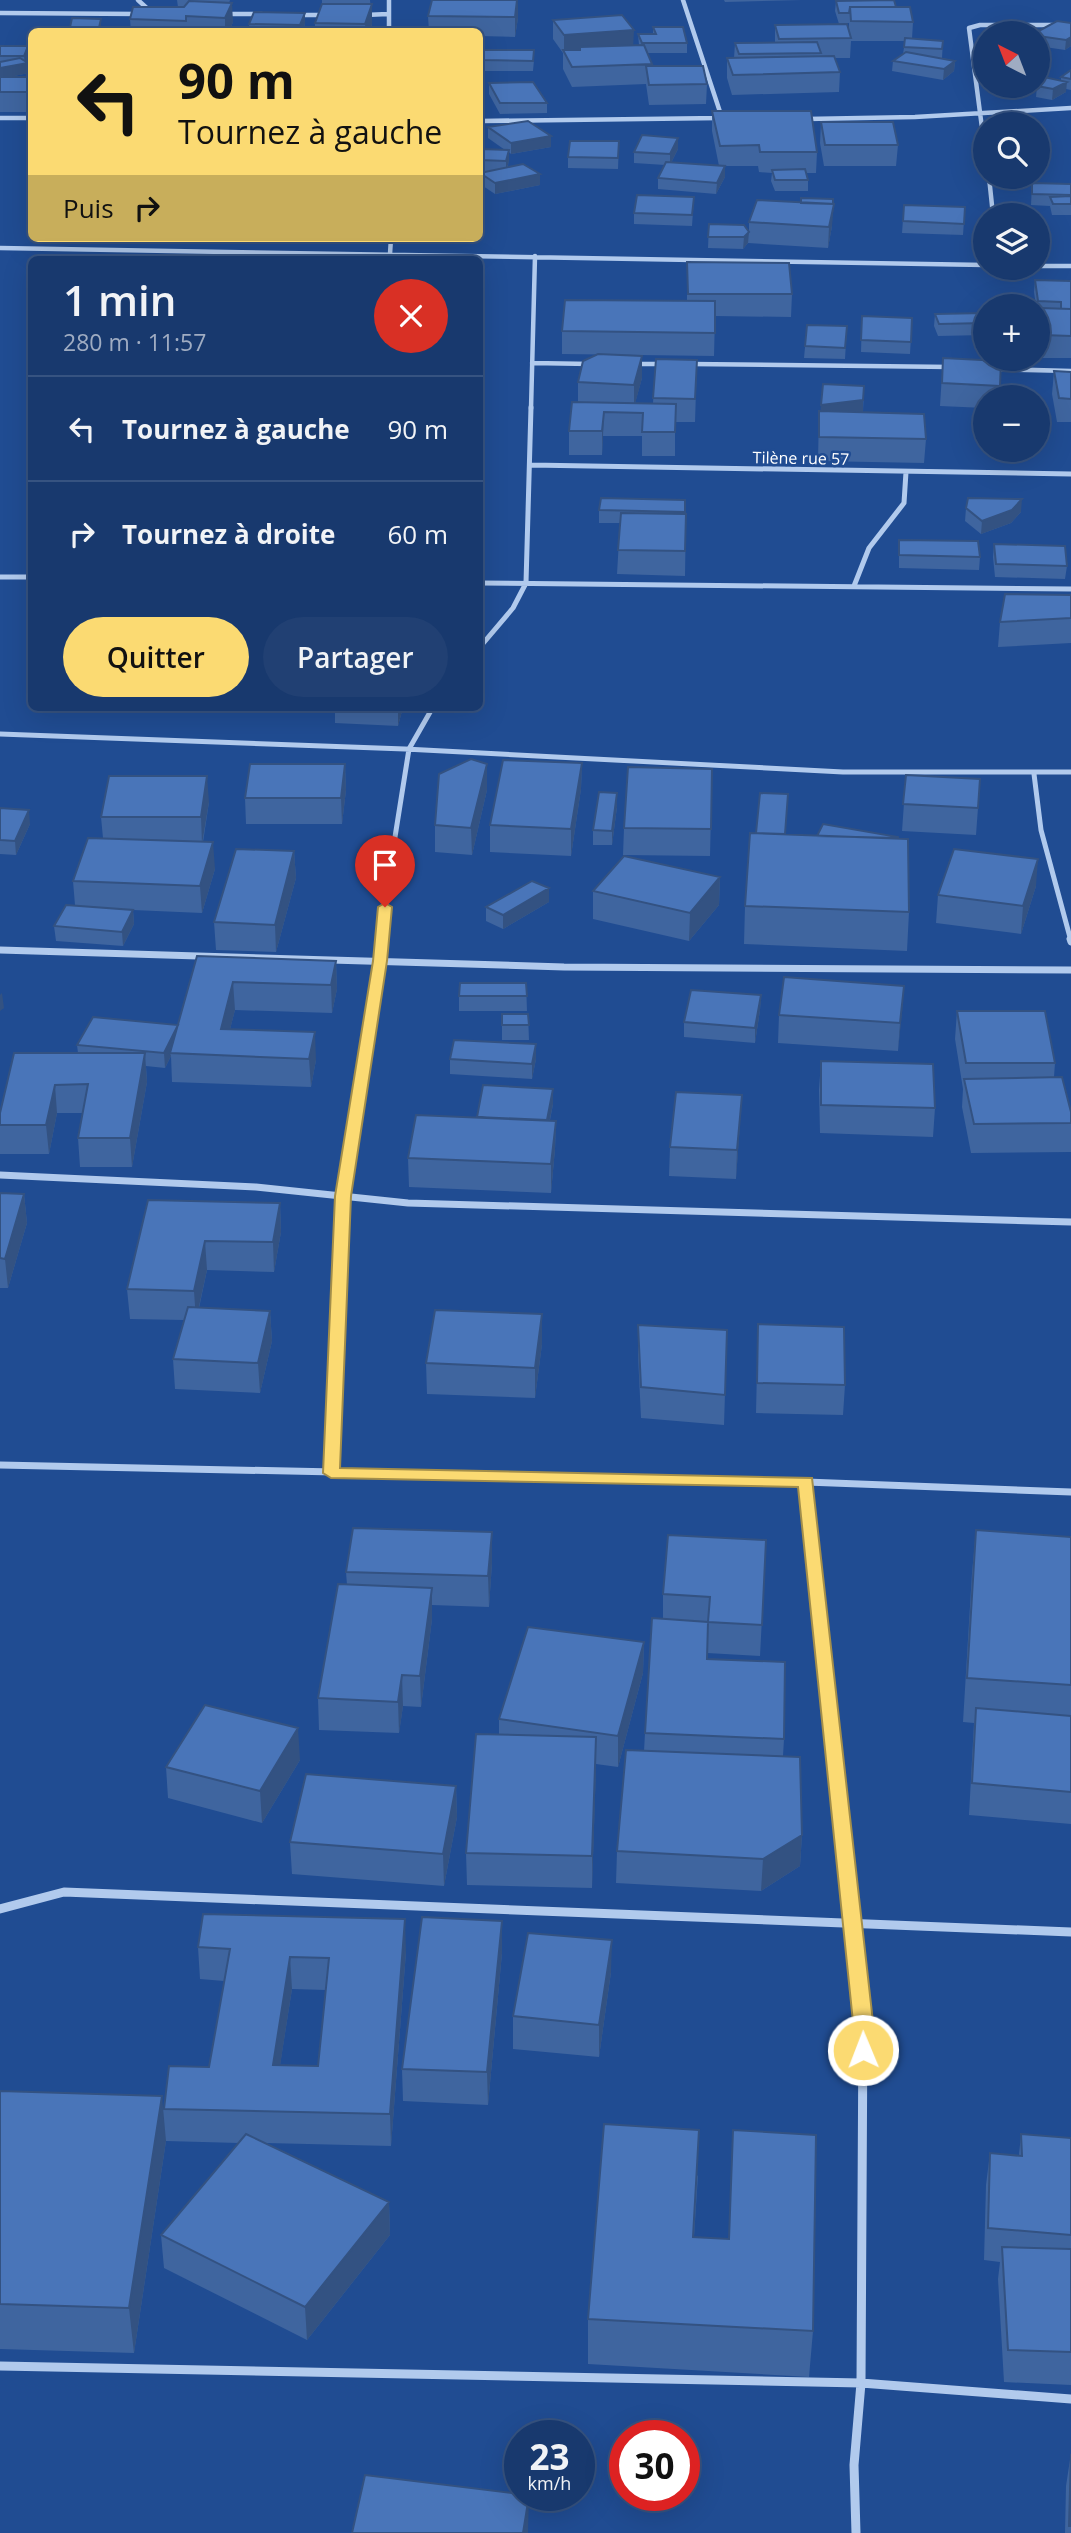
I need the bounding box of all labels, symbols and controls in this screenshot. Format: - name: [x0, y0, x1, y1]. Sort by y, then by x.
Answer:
- north arrow: [973, 21, 1050, 98]
- map controls: [973, 21, 1050, 462]
- text: 90 m: [178, 47, 295, 113]
- icon: left: [63, 56, 154, 147]
- text: Tournez à gauche: [178, 110, 442, 153]
- button: search: [973, 112, 1050, 189]
- icon: right: [128, 189, 166, 227]
- text: Puis: [63, 190, 114, 226]
- button: layers: [973, 203, 1050, 280]
- text: 1 min: [63, 271, 176, 328]
- button: close: [374, 279, 448, 353]
- button: +: [973, 294, 1050, 371]
- text: 280 m · 11:57: [63, 326, 206, 358]
- button: −: [973, 385, 1050, 462]
- icon: left: [63, 410, 101, 448]
- text: Tournez à gauche: [122, 411, 350, 447]
- text: 90 m: [387, 411, 448, 447]
- street label: Tilène rue 57: [753, 446, 849, 470]
- icon: right: [63, 515, 101, 553]
- text: Tournez à droite: [122, 516, 335, 552]
- text: 60 m: [387, 516, 448, 552]
- button: Quitter: [63, 617, 249, 697]
- button: Partager: [263, 617, 448, 697]
- pin: [355, 835, 415, 907]
- icon: arrive: [366, 846, 404, 884]
- position arrow: [826, 2013, 900, 2087]
- speed limit sign: 30: [609, 2420, 700, 2511]
- text: 23: [529, 2433, 570, 2480]
- text: km/h: [528, 2471, 571, 2495]

